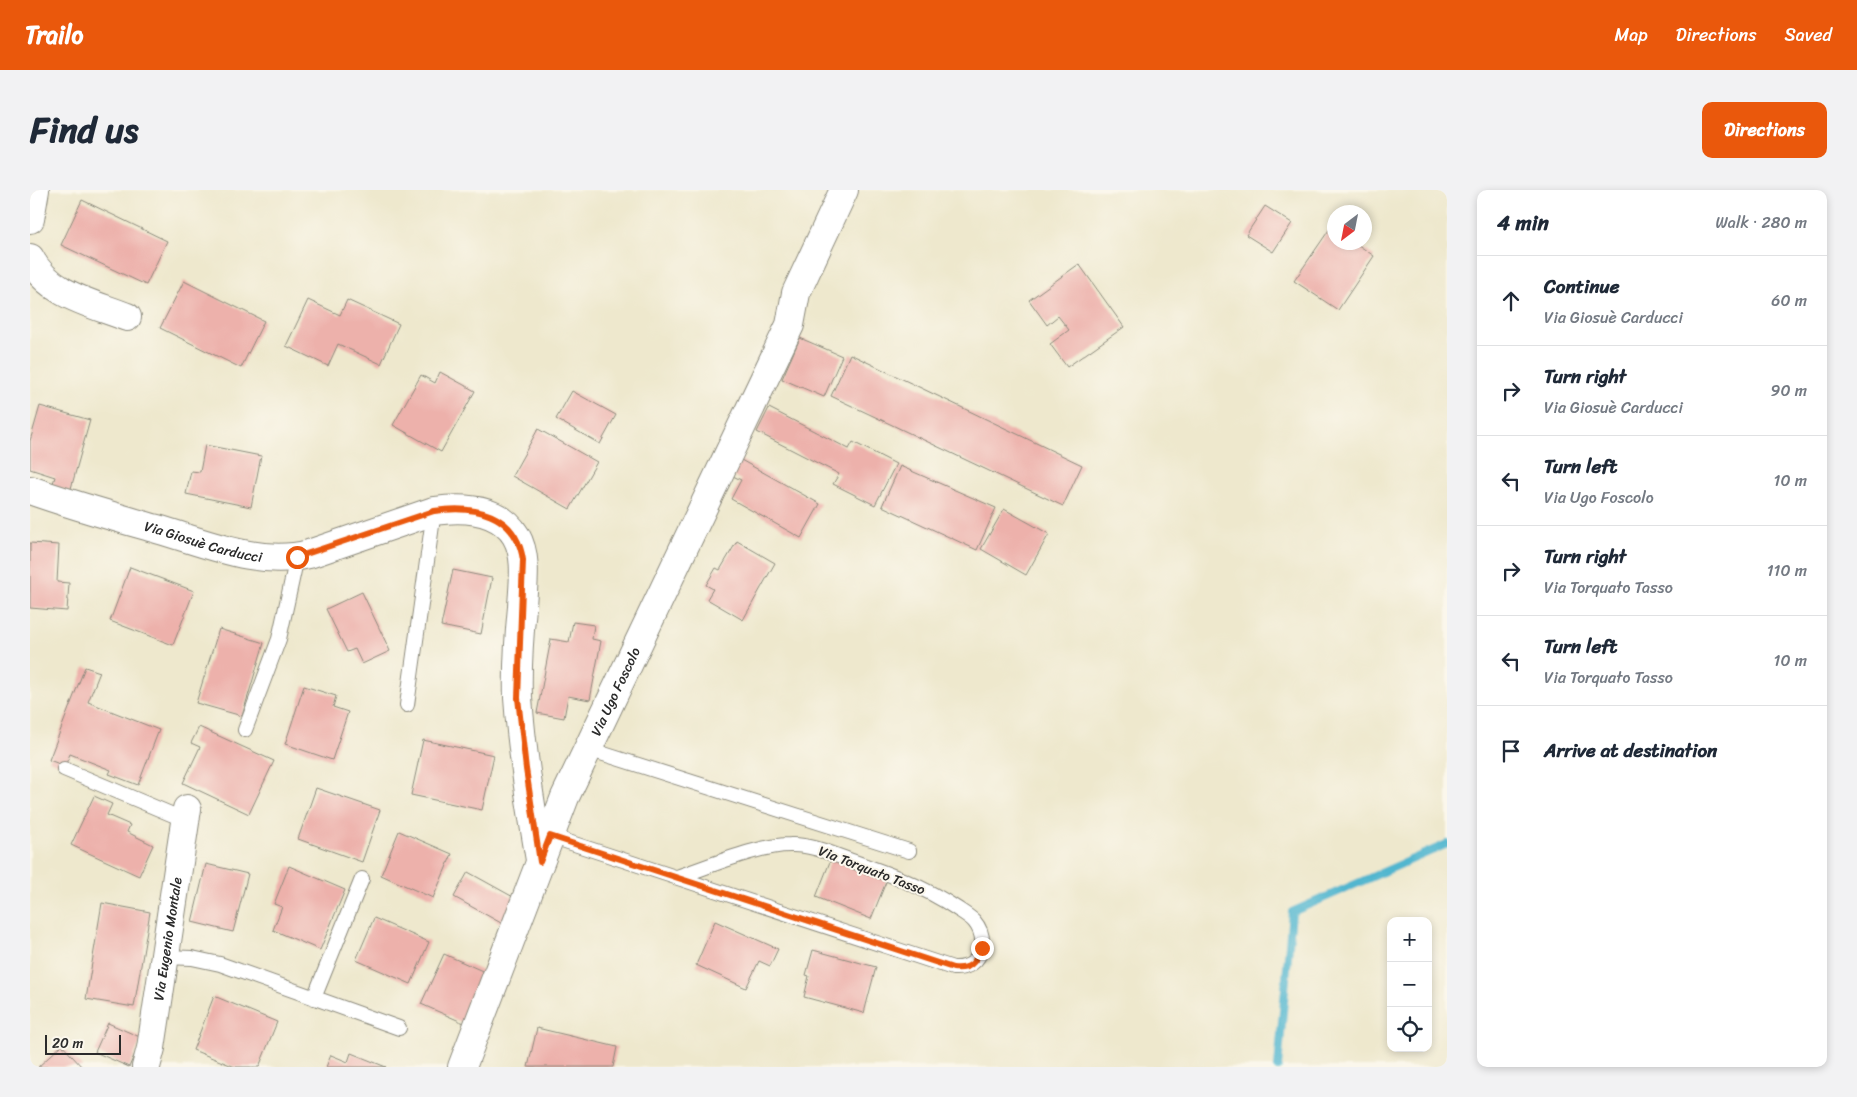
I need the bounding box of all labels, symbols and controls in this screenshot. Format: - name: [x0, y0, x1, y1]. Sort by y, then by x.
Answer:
- text: Trailo: [25, 14, 83, 56]
- text: Map: [1615, 19, 1648, 51]
- text: Directions: [1676, 19, 1757, 51]
- text: Saved: [1785, 19, 1832, 51]
- text: Find us: [30, 99, 138, 161]
- button: Directions: [1702, 102, 1827, 158]
- text: 4 min: [1497, 204, 1549, 242]
- north arrow: [1327, 205, 1372, 250]
- text: Walk · 280 m: [1716, 208, 1807, 237]
- text: Continue: [1544, 270, 1620, 303]
- text: 60 m: [1771, 286, 1807, 315]
- icon: ahead: [1497, 287, 1525, 315]
- text: Via Giosuè Carducci: [1544, 303, 1683, 332]
- text: Turn right: [1544, 360, 1626, 393]
- text: 90 m: [1771, 376, 1807, 405]
- icon: right: [1497, 377, 1525, 405]
- text: Via Giosuè Carducci: [1544, 393, 1683, 422]
- text: Turn left: [1544, 450, 1617, 483]
- text: 10 m: [1774, 466, 1807, 495]
- icon: left: [1497, 467, 1525, 495]
- text: Via Ugo Foscolo: [1544, 483, 1654, 512]
- street label: Via Giosuè Carducci: [141, 514, 265, 570]
- text: Turn right: [1544, 540, 1626, 573]
- route start: [286, 546, 309, 569]
- text: 110 m: [1767, 556, 1807, 585]
- icon: right: [1497, 557, 1525, 585]
- text: Via Torquato Tasso: [1544, 573, 1673, 602]
- text: Turn left: [1544, 630, 1617, 663]
- street label: Via Ugo Foscolo: [584, 643, 648, 740]
- text: 10 m: [1774, 646, 1807, 675]
- icon: left: [1497, 647, 1525, 675]
- text: Via Torquato Tasso: [1544, 663, 1673, 692]
- text: Arrive at destination: [1544, 734, 1717, 767]
- icon: arrive: [1497, 737, 1525, 765]
- street label: Via Torquato Tasso: [815, 839, 929, 902]
- street label: Via Eugenio Montale: [146, 875, 190, 1002]
- map controls: [1387, 917, 1432, 1052]
- button: +: [1387, 917, 1432, 962]
- route end: [971, 937, 994, 960]
- button: −: [1387, 962, 1432, 1007]
- button: locate: [1387, 1007, 1432, 1052]
- text: 20 m: [52, 1031, 83, 1056]
- scale bar: [45, 1032, 121, 1055]

